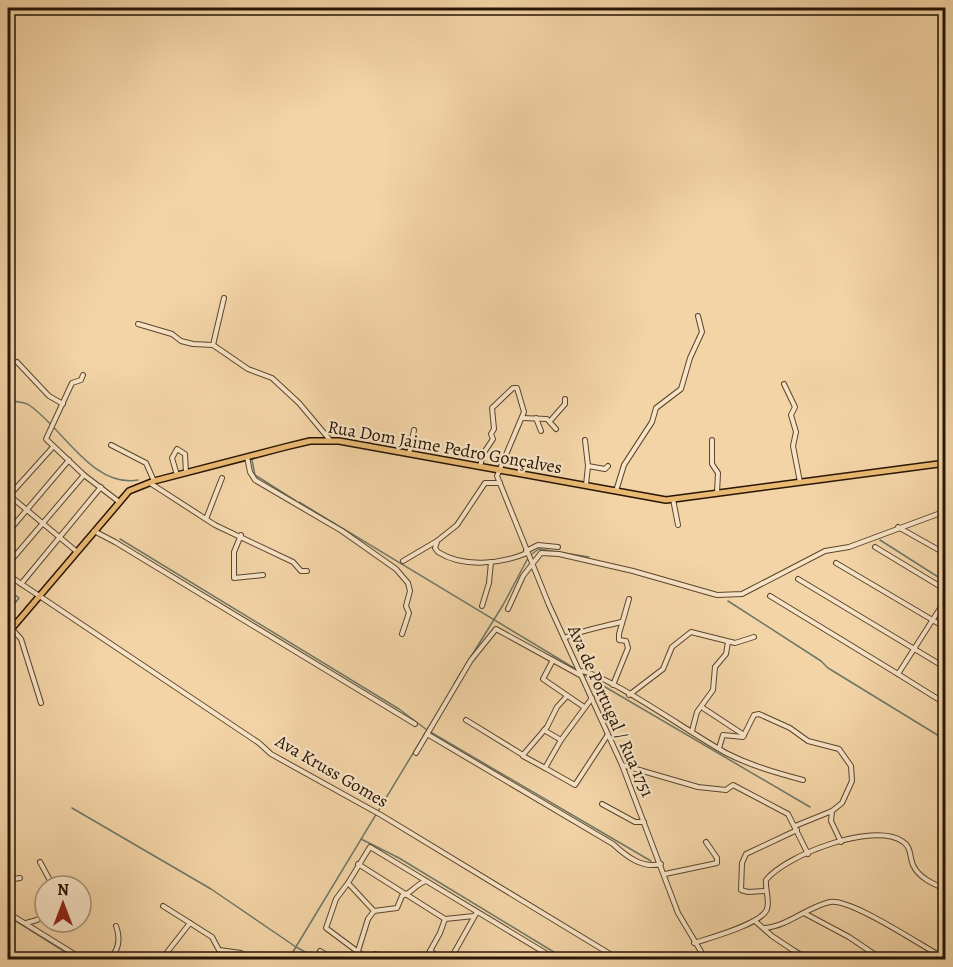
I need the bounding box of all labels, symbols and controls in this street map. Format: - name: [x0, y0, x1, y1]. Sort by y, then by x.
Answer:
- street label: Rua Dom Jaime Pedro Gonçalves: [326, 415, 564, 479]
- street label: Ava de Portugal / Rua 1751: [562, 620, 660, 801]
- street label: Ava Kruss Gomes: [270, 728, 393, 813]
- north arrow: [33, 874, 93, 934]
- text: N: [57, 879, 69, 901]

